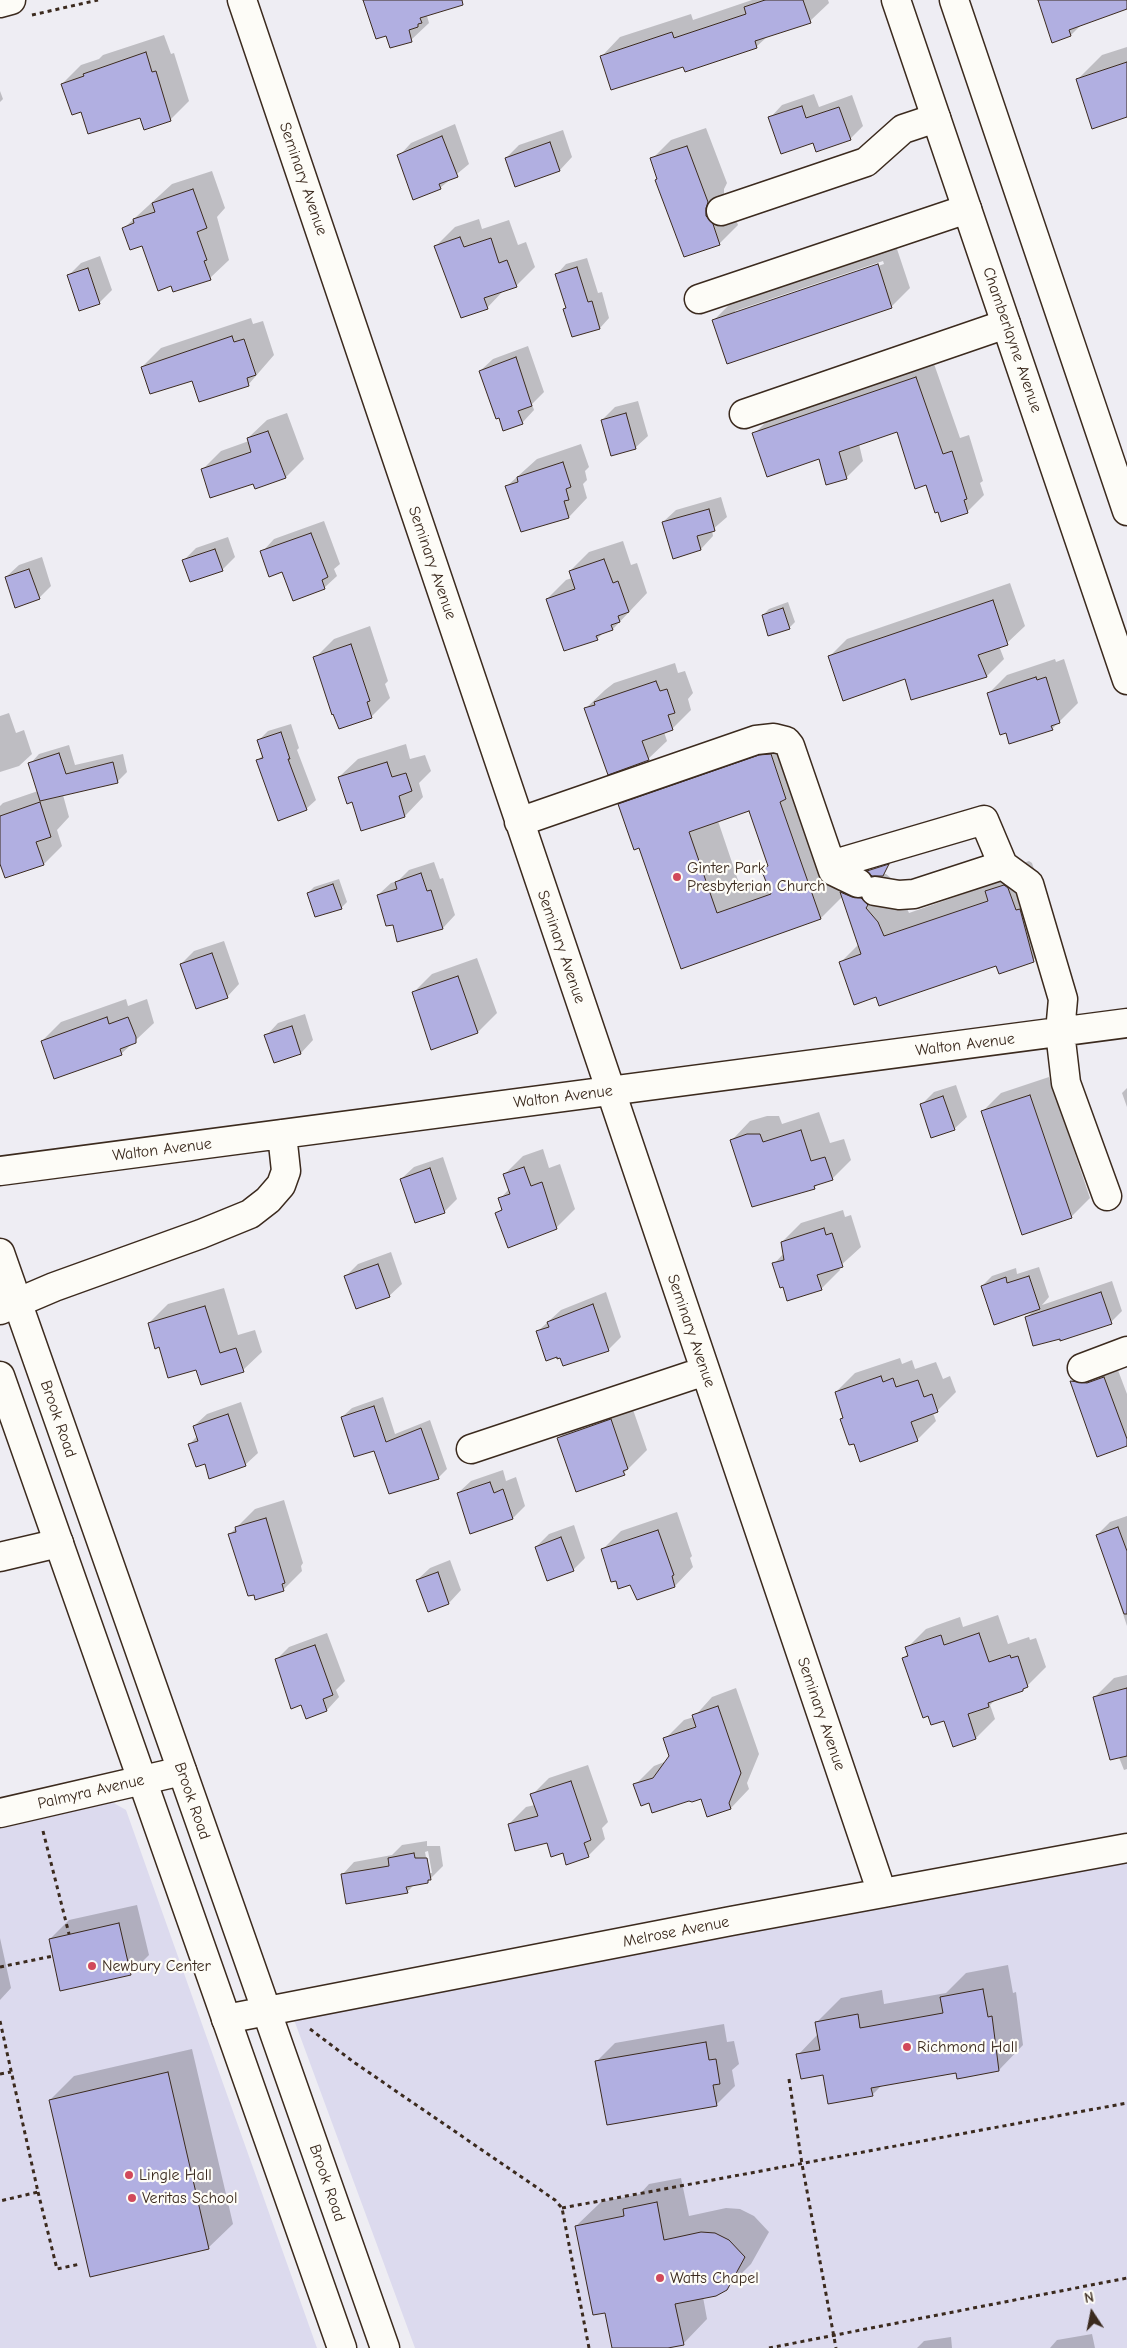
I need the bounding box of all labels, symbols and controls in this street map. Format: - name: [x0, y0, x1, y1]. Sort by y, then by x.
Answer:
- street label: Seminary Avenue: [275, 120, 331, 238]
- street label: Chamberlayne Avenue: [978, 265, 1046, 415]
- street label: Seminary Avenue: [404, 504, 460, 622]
- place label: Ginter Park Presbyterian Church: [687, 858, 826, 896]
- marker: Ginter Park Presbyterian Church: [671, 871, 683, 883]
- street label: Seminary Avenue: [533, 888, 589, 1006]
- street label: Walton Avenue: [914, 1029, 1016, 1061]
- street label: Walton Avenue: [512, 1081, 614, 1113]
- street label: Walton Avenue: [111, 1134, 213, 1166]
- street label: Seminary Avenue: [663, 1272, 719, 1390]
- street label: Brook Road: [36, 1378, 80, 1460]
- street label: Seminary Avenue: [793, 1655, 849, 1773]
- street label: Brook Road: [170, 1760, 214, 1842]
- street label: Palmyra Avenue: [36, 1770, 146, 1814]
- street label: Melrose Avenue: [621, 1912, 731, 1952]
- place label: Newbury Center: [102, 1956, 211, 1976]
- marker: Newbury Center: [86, 1960, 98, 1972]
- place label: Richmond Hall: [917, 2037, 1018, 2057]
- marker: Richmond Hall: [901, 2041, 913, 2053]
- street label: Brook Road: [305, 2142, 349, 2224]
- place label: Lingle Hall: [139, 2165, 212, 2185]
- marker: Lingle Hall: [123, 2169, 135, 2181]
- place label: Veritas School: [142, 2188, 238, 2208]
- marker: Veritas School: [126, 2192, 138, 2204]
- place label: Watts Chapel: [670, 2268, 759, 2288]
- marker: Watts Chapel: [654, 2272, 666, 2284]
- north arrow: [1067, 2288, 1117, 2338]
- text: N: [1083, 2289, 1095, 2307]

